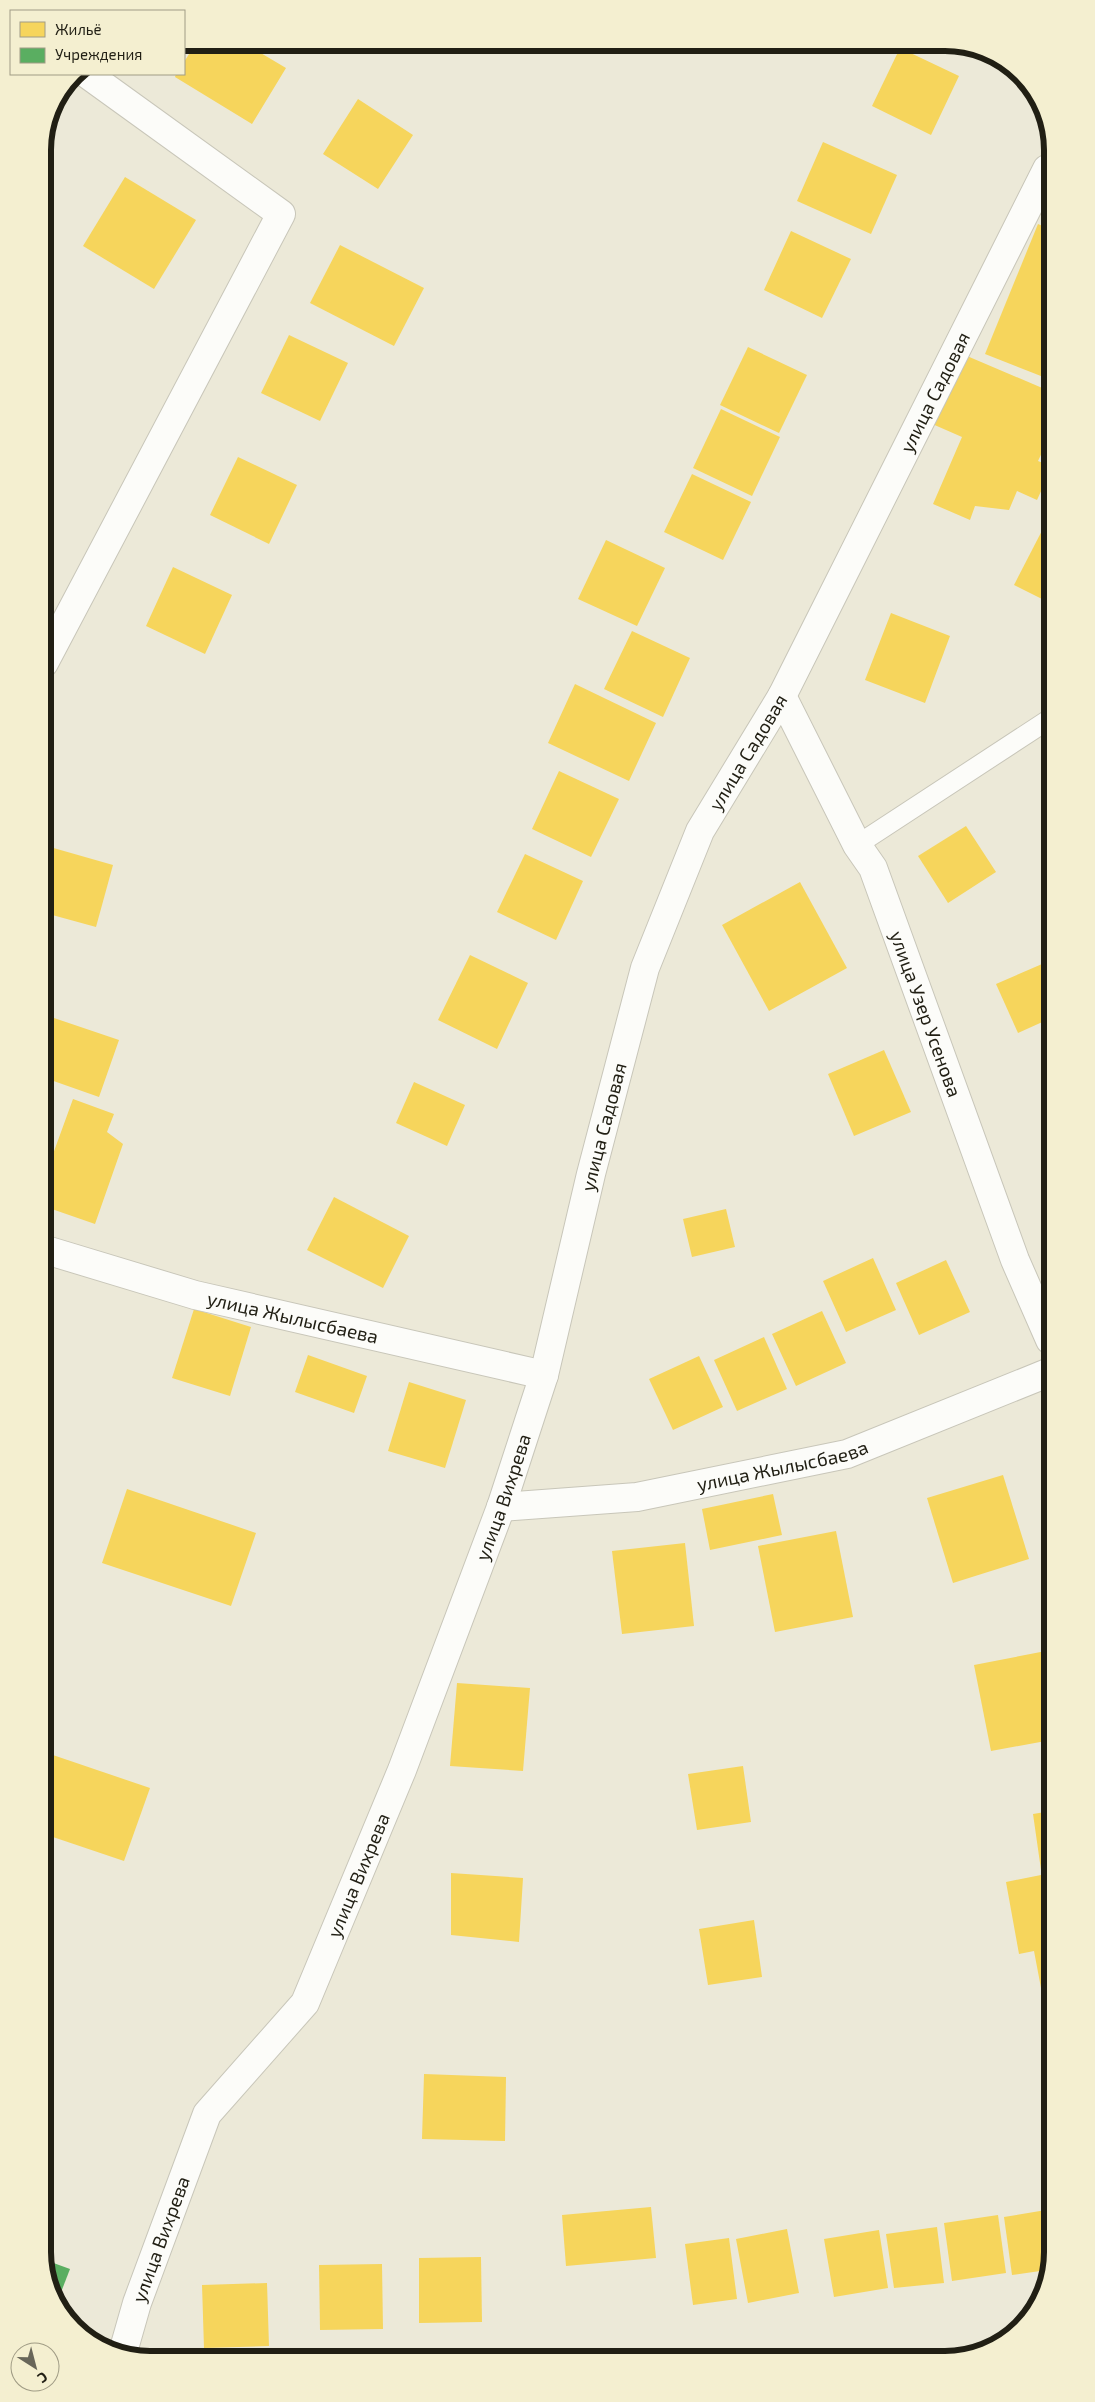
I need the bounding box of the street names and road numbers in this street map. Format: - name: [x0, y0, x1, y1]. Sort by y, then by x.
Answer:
- street label: улица Садовая: [894, 328, 974, 456]
- street label: улица Садовая: [703, 690, 792, 815]
- street label: улица Узер Усенова: [885, 927, 967, 1100]
- street label: улица Садовая: [575, 1060, 631, 1194]
- street label: улица Жылысбаева: [205, 1286, 381, 1348]
- street label: улица Вихрева: [470, 1431, 535, 1564]
- street label: улица Жылысбаева: [695, 1435, 871, 1496]
- street label: улица Вихрева: [322, 1809, 394, 1941]
- street label: улица Вихрева: [126, 2173, 194, 2306]

